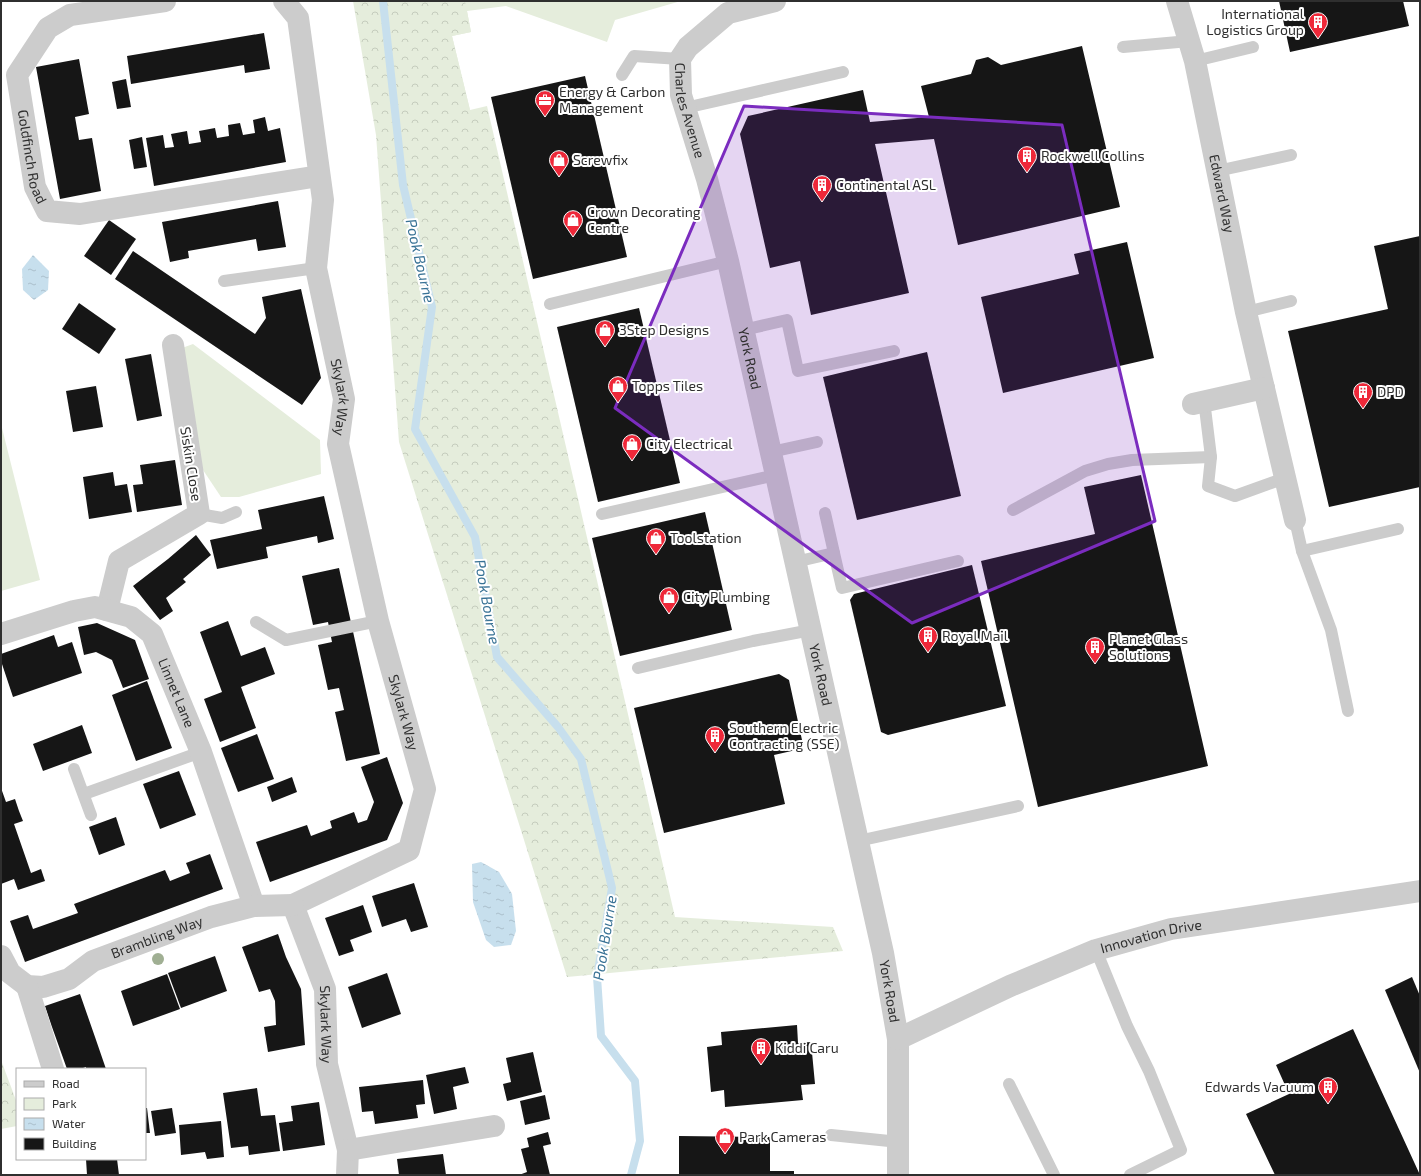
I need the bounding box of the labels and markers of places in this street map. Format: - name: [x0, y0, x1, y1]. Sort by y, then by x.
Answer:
- place label: International Logistics Group: [1206, 5, 1305, 38]
- building icon: International Logistics Group: [1307, 11, 1329, 39]
- place label: Energy & Carbon Management: [559, 83, 665, 116]
- office icon: Energy & Carbon Management: [534, 89, 556, 117]
- building icon: Rockwell Collins: [1016, 145, 1038, 173]
- place label: Rockwell Collins: [1041, 147, 1145, 164]
- shop icon: Screwfix: [548, 149, 570, 177]
- place label: Screwfix: [573, 151, 629, 168]
- building icon: Continental ASL: [811, 174, 833, 202]
- place label: Continental ASL: [836, 176, 936, 193]
- place label: Crown Decorating Centre: [587, 203, 701, 236]
- shop icon: Crown Decorating Centre: [562, 209, 584, 237]
- shop icon: 3Step Designs: [594, 319, 616, 347]
- place label: 3Step Designs: [619, 321, 709, 338]
- shop icon: Topps Tiles: [607, 375, 629, 403]
- place label: Topps Tiles: [632, 377, 703, 394]
- building icon: DPD: [1352, 381, 1374, 409]
- place label: DPD: [1377, 383, 1404, 400]
- shop icon: City Electrical: [621, 433, 643, 461]
- place label: City Electrical: [646, 435, 733, 452]
- shop icon: Toolstation: [645, 527, 667, 555]
- place label: Toolstation: [670, 529, 742, 546]
- shop icon: City Plumbing: [658, 586, 680, 614]
- place label: City Plumbing: [683, 588, 770, 605]
- building icon: Royal Mail: [917, 625, 939, 653]
- place label: Royal Mail: [942, 627, 1009, 644]
- place label: Planet Glass Solutions: [1109, 630, 1188, 663]
- building icon: Planet Glass Solutions: [1084, 636, 1106, 664]
- place label: Southern Electric Contracting (SSE): [729, 719, 840, 752]
- building icon: Southern Electric Contracting (SSE): [704, 725, 726, 753]
- building icon: Kiddi Caru: [750, 1037, 772, 1065]
- place label: Kiddi Caru: [775, 1039, 839, 1056]
- building icon: Edwards Vacuum: [1317, 1076, 1339, 1104]
- place label: Edwards Vacuum: [1205, 1078, 1314, 1095]
- shop icon: Park Cameras: [714, 1126, 736, 1154]
- place label: Park Cameras: [739, 1128, 826, 1145]

